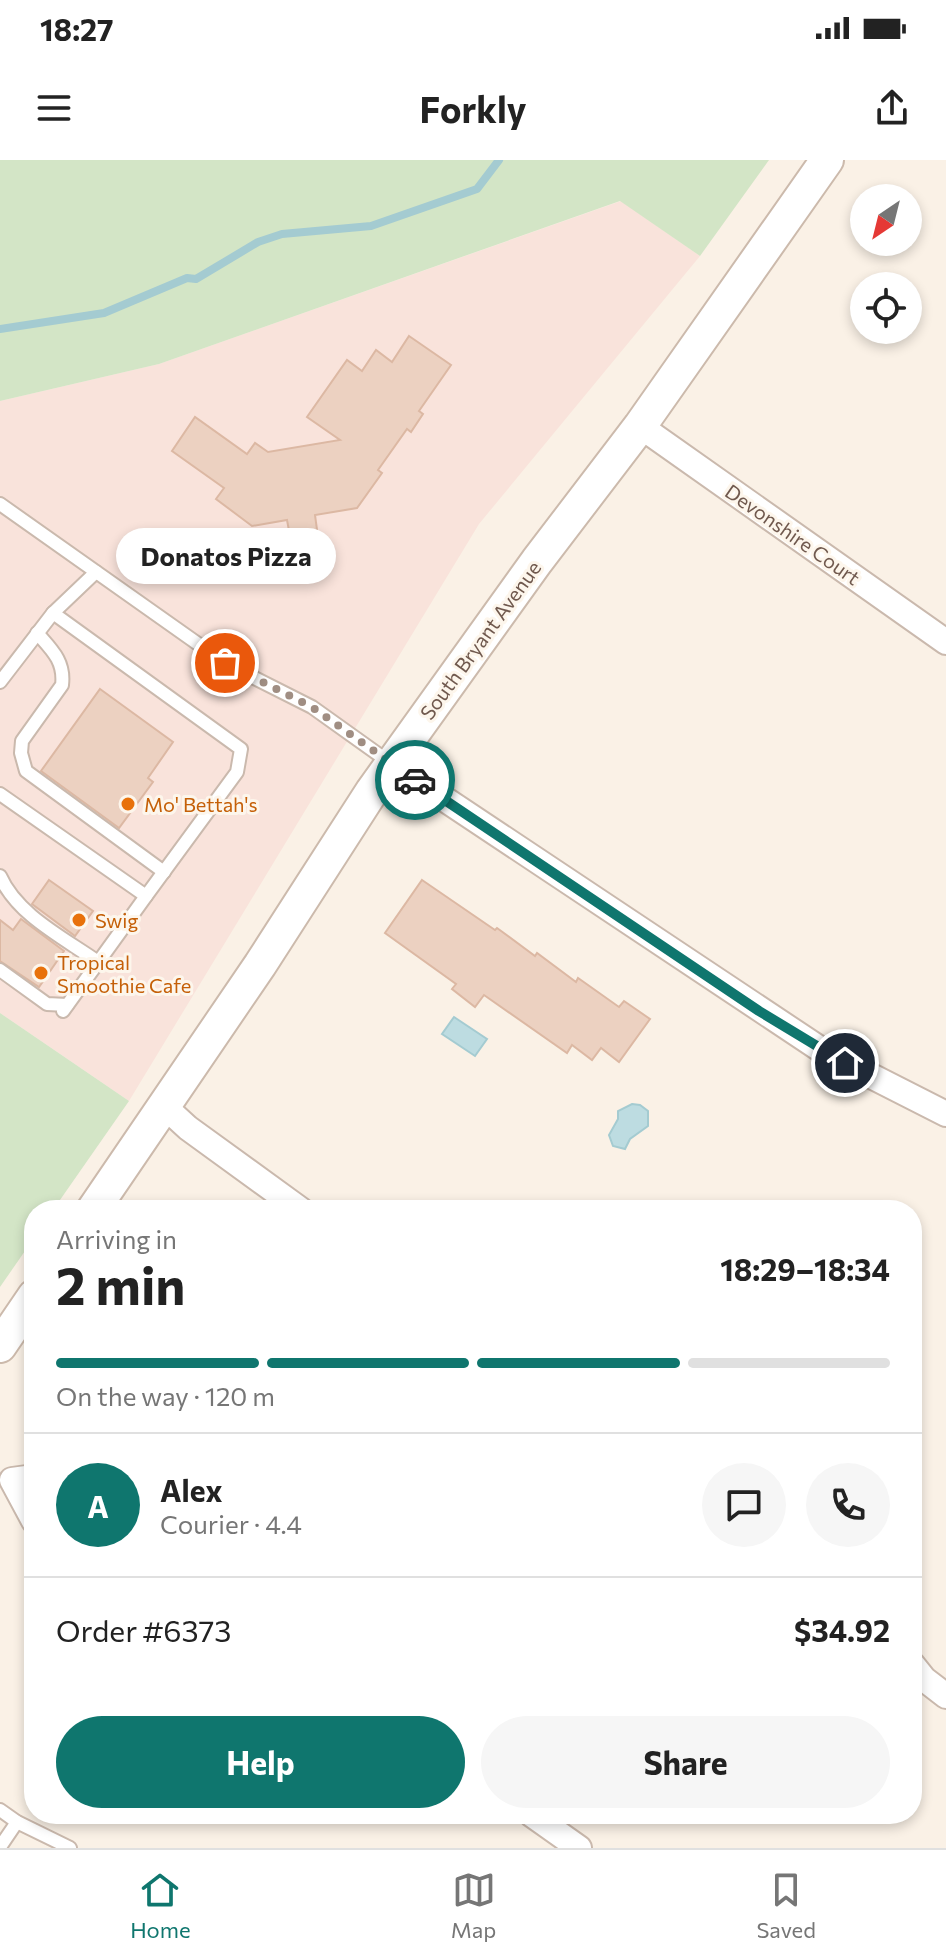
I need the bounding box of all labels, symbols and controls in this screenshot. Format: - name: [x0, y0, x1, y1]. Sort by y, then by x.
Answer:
- text: 18:27: [40, 10, 113, 47]
- icon: menu: [32, 86, 76, 130]
- text: Forkly: [420, 86, 526, 130]
- icon: share: [870, 86, 914, 130]
- north arrow: [850, 184, 922, 256]
- map controls: [850, 184, 922, 344]
- button: locate: [850, 272, 922, 344]
- street label: Devonshire Court: [721, 479, 865, 589]
- callout: Donatos Pizza: [115, 527, 335, 583]
- text: Donatos Pizza: [140, 540, 312, 571]
- street label: South Bryant Avenue: [414, 556, 546, 724]
- pin: [191, 629, 259, 697]
- icon: bag: [203, 641, 247, 685]
- courier: [375, 740, 455, 820]
- icon: car: [393, 758, 437, 802]
- place label: Mo' Bettah's: [144, 792, 258, 816]
- marker: Mo' Bettah's: [119, 795, 137, 813]
- place label: Swig: [95, 908, 138, 932]
- marker: Swig: [70, 911, 88, 929]
- place label: Tropical Smoothie Cafe: [57, 950, 191, 997]
- marker: Tropical Smoothie Cafe: [32, 964, 50, 982]
- pin: [811, 1029, 879, 1097]
- icon: home: [823, 1041, 867, 1085]
- text: Arriving in: [56, 1223, 177, 1254]
- text: 18:29–18:34: [720, 1250, 890, 1287]
- text: 2 min: [56, 1252, 185, 1316]
- text: On the way · 120 m: [56, 1380, 275, 1411]
- button: chat: [702, 1463, 786, 1547]
- button: phone: [806, 1463, 890, 1547]
- text: Alex: [160, 1471, 223, 1508]
- text: A: [87, 1487, 109, 1524]
- text: Courier · 4.4: [160, 1508, 302, 1539]
- text: Order #6373: [56, 1611, 231, 1648]
- text: $34.92: [794, 1611, 890, 1648]
- button: Help: [56, 1716, 465, 1808]
- button: Share: [481, 1716, 890, 1808]
- tab: Home: [130, 1868, 191, 1943]
- tab: Map: [451, 1868, 496, 1943]
- tab: Saved: [756, 1868, 816, 1943]

